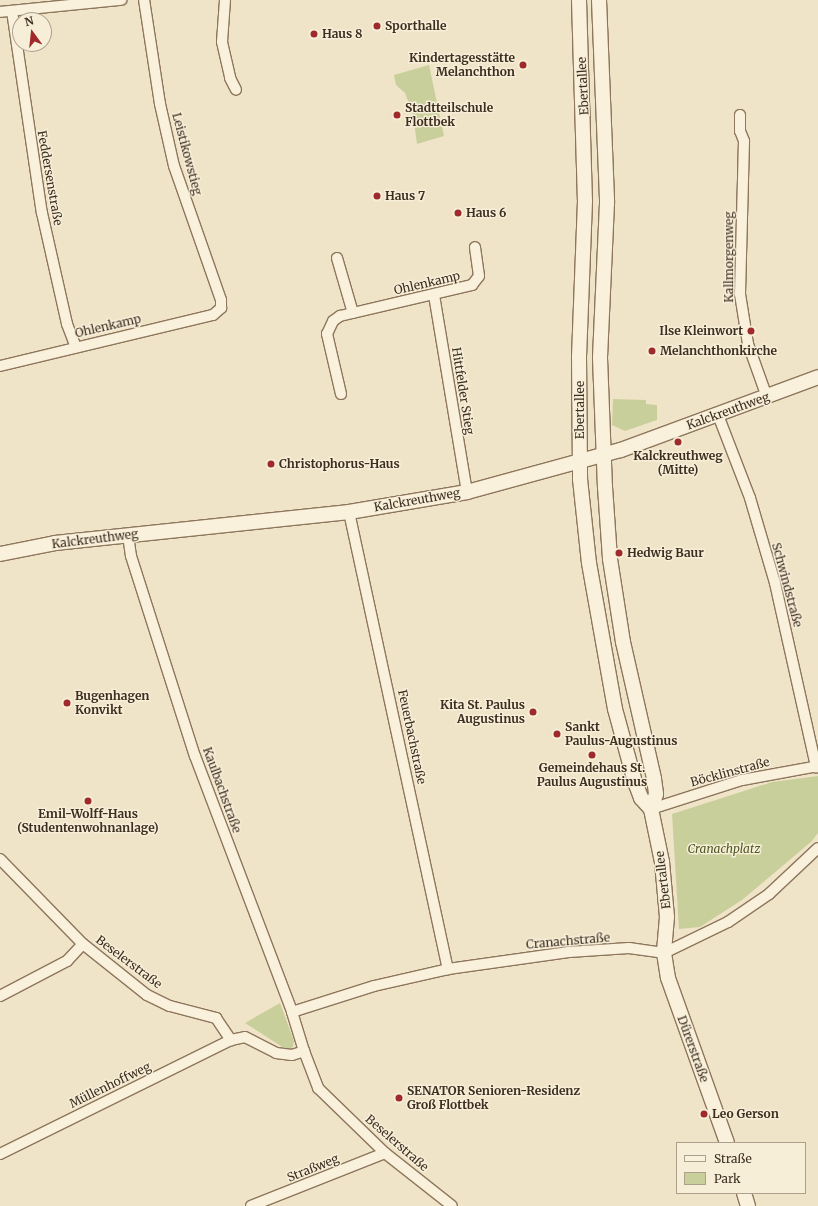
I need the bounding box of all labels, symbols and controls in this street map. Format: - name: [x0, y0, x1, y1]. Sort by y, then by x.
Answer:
- north arrow: [12, 12, 52, 52]
- text: N: [23, 13, 35, 29]
- place label: Sporthalle: [385, 19, 446, 33]
- marker: Sporthalle: [372, 21, 382, 31]
- place label: Haus 8: [322, 27, 362, 41]
- marker: Haus 8: [309, 29, 319, 39]
- place label: Kindertagesstätte Melanchthon: [409, 51, 515, 79]
- street label: Ebertallee: [574, 57, 592, 115]
- marker: Kindertagesstätte Melanchthon: [518, 60, 528, 70]
- place label: Stadtteilschule Flottbek: [405, 101, 493, 129]
- marker: Stadtteilschule Flottbek: [392, 110, 402, 120]
- street label: Leistikowstieg: [169, 111, 205, 197]
- street label: Feddersenstraße: [35, 129, 65, 227]
- place label: Haus 7: [385, 189, 425, 203]
- marker: Haus 7: [372, 191, 382, 201]
- place label: Haus 6: [466, 206, 506, 220]
- marker: Haus 6: [453, 208, 463, 218]
- street label: Kallmorgenweg: [722, 211, 736, 303]
- street label: Ohlenkamp: [393, 268, 461, 298]
- street label: Ohlenkamp: [74, 311, 142, 341]
- place label: Ilse Kleinwort: [659, 324, 743, 338]
- marker: Ilse Kleinwort: [746, 326, 756, 336]
- place label: Melanchthonkirche: [660, 344, 777, 358]
- street label: Hittfelder Stieg: [449, 346, 477, 436]
- marker: Melanchthonkirche: [647, 346, 657, 356]
- street label: Ebertallee: [573, 381, 587, 439]
- street label: Kalckreuthweg: [685, 389, 771, 433]
- marker: Kalckreuthweg (Mitte): [673, 437, 683, 447]
- place label: Kalckreuthweg (Mitte): [633, 449, 723, 477]
- place label: Christophorus-Haus: [279, 457, 400, 471]
- marker: Christophorus-Haus: [266, 459, 276, 469]
- street label: Kalckreuthweg: [373, 485, 461, 515]
- street label: Kalckreuthweg: [51, 527, 139, 551]
- street label: Schwindstraße: [769, 541, 805, 629]
- place label: Hedwig Baur: [627, 546, 704, 560]
- marker: Hedwig Baur: [614, 548, 624, 558]
- street label: Feuerbachstraße: [395, 688, 429, 786]
- place label: Bugenhagen Konvikt: [75, 689, 149, 717]
- marker: Bugenhagen Konvikt: [62, 698, 72, 708]
- place label: Kita St. Paulus Augustinus: [440, 698, 525, 726]
- marker: Kita St. Paulus Augustinus: [528, 707, 538, 717]
- place label: Sankt Paulus-Augustinus: [565, 720, 677, 748]
- marker: Sankt Paulus-Augustinus: [552, 729, 562, 739]
- street label: Kaulbachstraße: [200, 745, 244, 835]
- marker: Gemeindehaus St. Paulus Augustinus: [587, 750, 597, 760]
- street label: Böcklinstraße: [689, 755, 771, 789]
- place label: Gemeindehaus St. Paulus Augustinus: [537, 761, 647, 789]
- marker: Emil-Wolff-Haus (Studentenwohnanlage): [83, 796, 93, 806]
- place label: Emil-Wolff-Haus (Studentenwohnanlage): [17, 807, 159, 835]
- park label: Cranachplatz: [688, 842, 760, 856]
- street label: Ebertallee: [652, 850, 674, 910]
- street label: Cranachstraße: [525, 930, 611, 952]
- street label: Beselerstraße: [93, 933, 165, 991]
- street label: Dürerstraße: [674, 1014, 712, 1084]
- street label: Müllenhoffweg: [67, 1059, 153, 1111]
- place label: SENATOR Senioren-Residenz Groß Flottbek: [407, 1084, 580, 1112]
- marker: SENATOR Senioren-Residenz Groß Flottbek: [394, 1093, 404, 1103]
- place label: Leo Gerson: [712, 1107, 779, 1121]
- marker: Leo Gerson: [699, 1109, 709, 1119]
- street label: Beselerstraße: [363, 1112, 431, 1174]
- legend: [676, 1142, 806, 1194]
- street label: Straßweg: [285, 1151, 341, 1185]
- text: Straße: [714, 1151, 752, 1166]
- text: Park: [714, 1171, 741, 1186]

